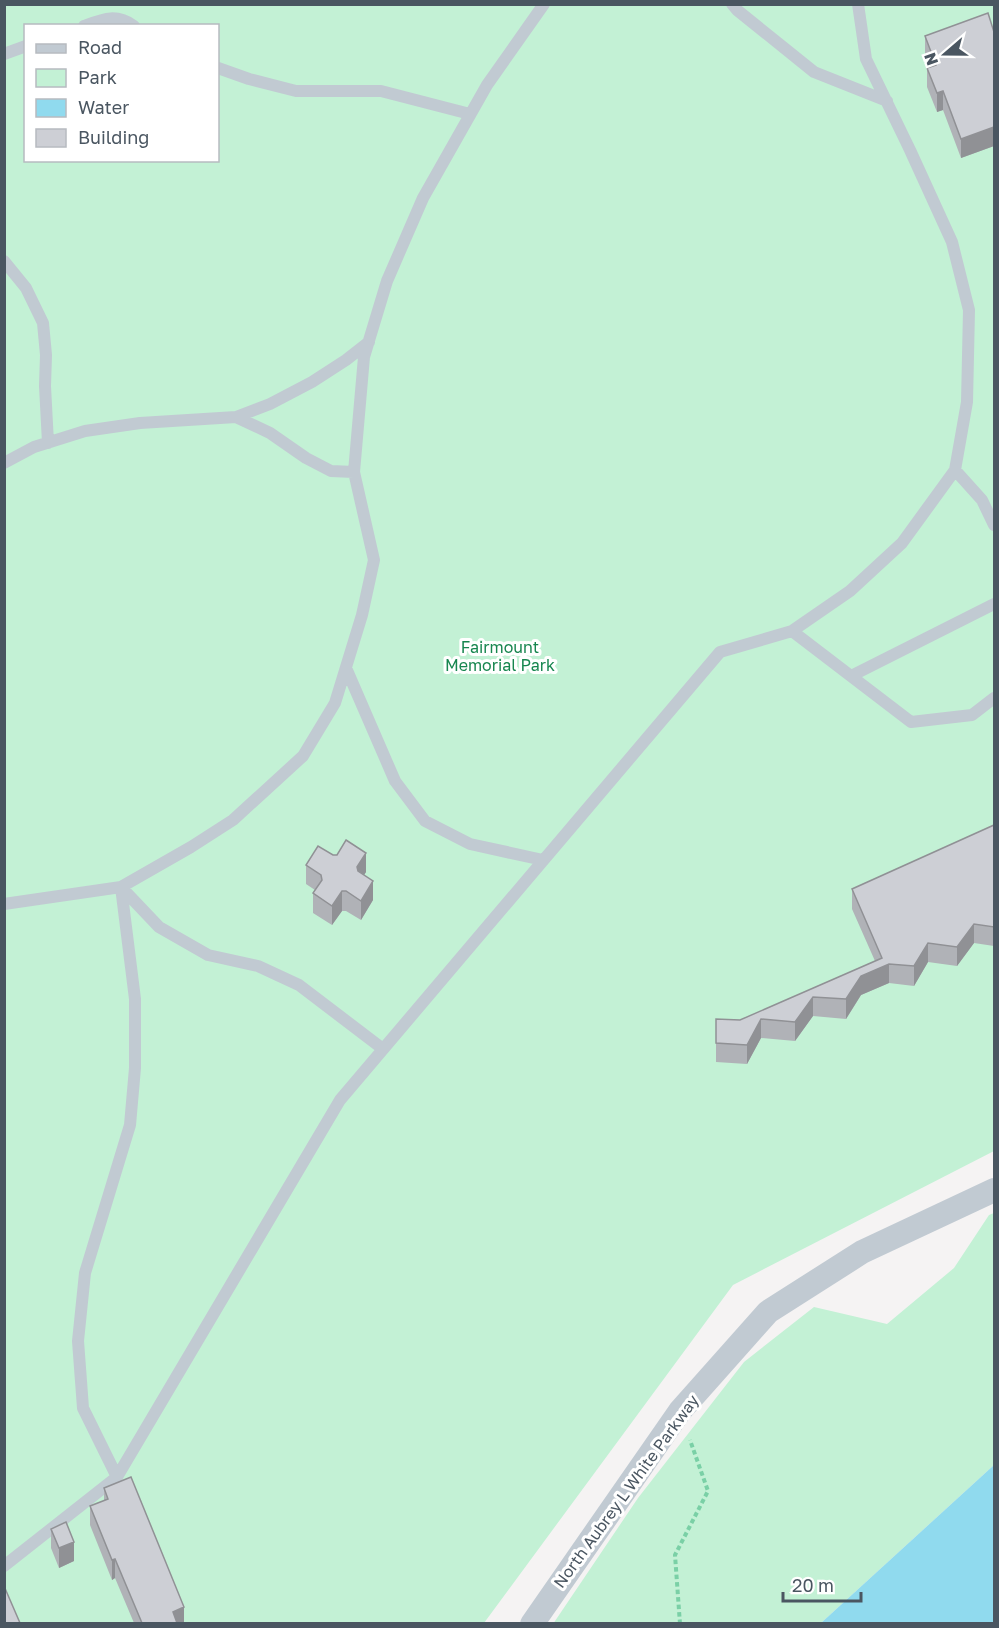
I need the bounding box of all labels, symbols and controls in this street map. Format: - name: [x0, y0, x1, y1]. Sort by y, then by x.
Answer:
- legend: [24, 24, 219, 162]
- north arrow: [915, 24, 975, 84]
- text: Road: [78, 36, 122, 58]
- text: N: [919, 50, 942, 68]
- text: Park: [78, 66, 117, 88]
- text: Water: [78, 96, 129, 118]
- text: Building: [78, 126, 149, 148]
- park label: Fairmount Memorial Park: [445, 637, 555, 675]
- street label: North Aubrey L White Parkway: [549, 1390, 703, 1591]
- scale bar: [783, 1565, 861, 1603]
- text: 20 m: [792, 1574, 834, 1596]

